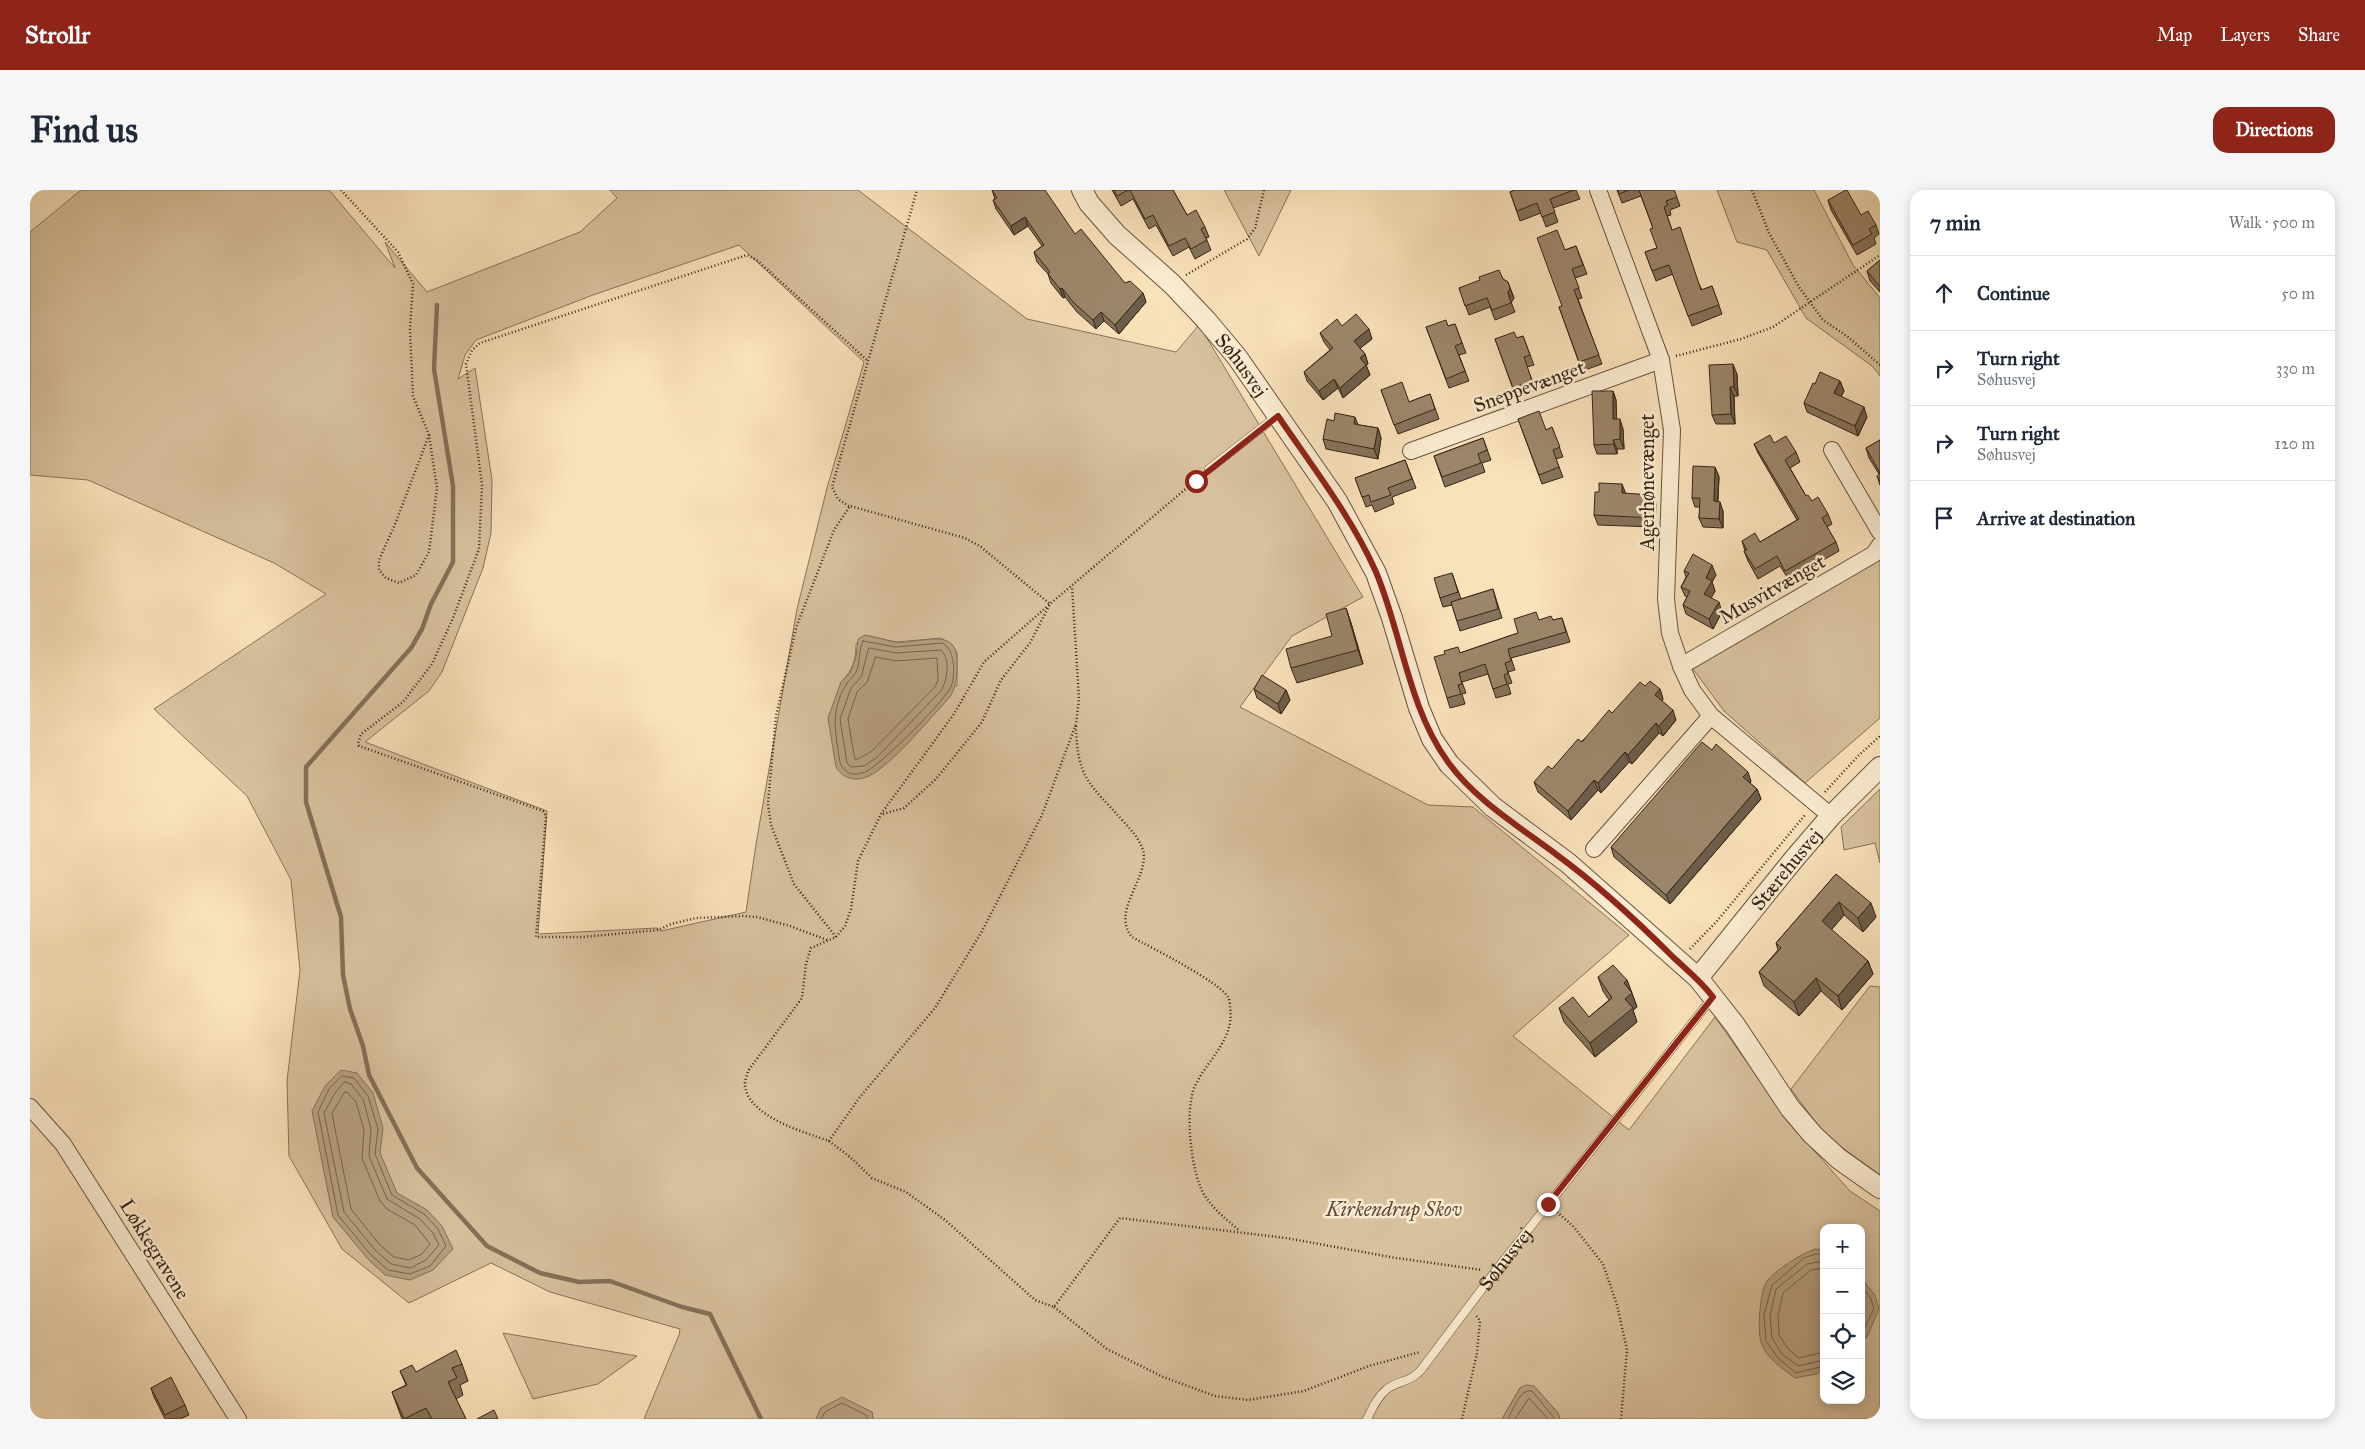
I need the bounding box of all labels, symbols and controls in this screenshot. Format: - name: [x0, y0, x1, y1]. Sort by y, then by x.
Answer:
- text: Strollr: [25, 20, 90, 50]
- text: Map: [2157, 24, 2192, 46]
- text: Layers: [2220, 24, 2270, 46]
- text: Share: [2298, 24, 2340, 46]
- button: Directions: [2213, 107, 2335, 153]
- text: Find us: [30, 109, 138, 152]
- text: 7 min: [1930, 210, 1981, 236]
- text: Walk · 500 m: [2229, 213, 2315, 232]
- icon: ahead: [1930, 279, 1958, 307]
- text: Continue: [1977, 282, 2050, 305]
- text: 50 m: [2281, 284, 2315, 303]
- street label: Søhusvej: [1210, 328, 1273, 402]
- text: Turn right: [1977, 347, 2060, 370]
- icon: right: [1930, 354, 1958, 382]
- street label: Sneppevænget: [1470, 355, 1588, 418]
- text: 330 m: [2276, 359, 2315, 378]
- text: Søhusvej: [1977, 370, 2036, 389]
- street label: Agerhønevænget: [1635, 414, 1660, 551]
- text: Turn right: [1977, 422, 2060, 445]
- icon: right: [1930, 429, 1958, 457]
- text: 120 m: [2275, 434, 2315, 453]
- text: Søhusvej: [1977, 445, 2036, 464]
- route start: [1185, 470, 1208, 493]
- icon: arrive: [1930, 504, 1958, 532]
- text: Arrive at destination: [1977, 507, 2135, 530]
- street label: Musvitvænget: [1715, 549, 1830, 630]
- street label: Stærehusvej: [1746, 824, 1827, 915]
- route end: [1537, 1193, 1560, 1216]
- street label: Løkkegravene: [114, 1194, 195, 1304]
- park label: Kirkendrup Skov: [1325, 1197, 1462, 1222]
- street label: Søhusvej: [1473, 1223, 1537, 1295]
- map controls: [1820, 1224, 1865, 1404]
- button: +: [1820, 1224, 1865, 1269]
- button: −: [1820, 1269, 1865, 1314]
- button: locate: [1820, 1314, 1865, 1359]
- button: layers: [1820, 1359, 1865, 1404]

